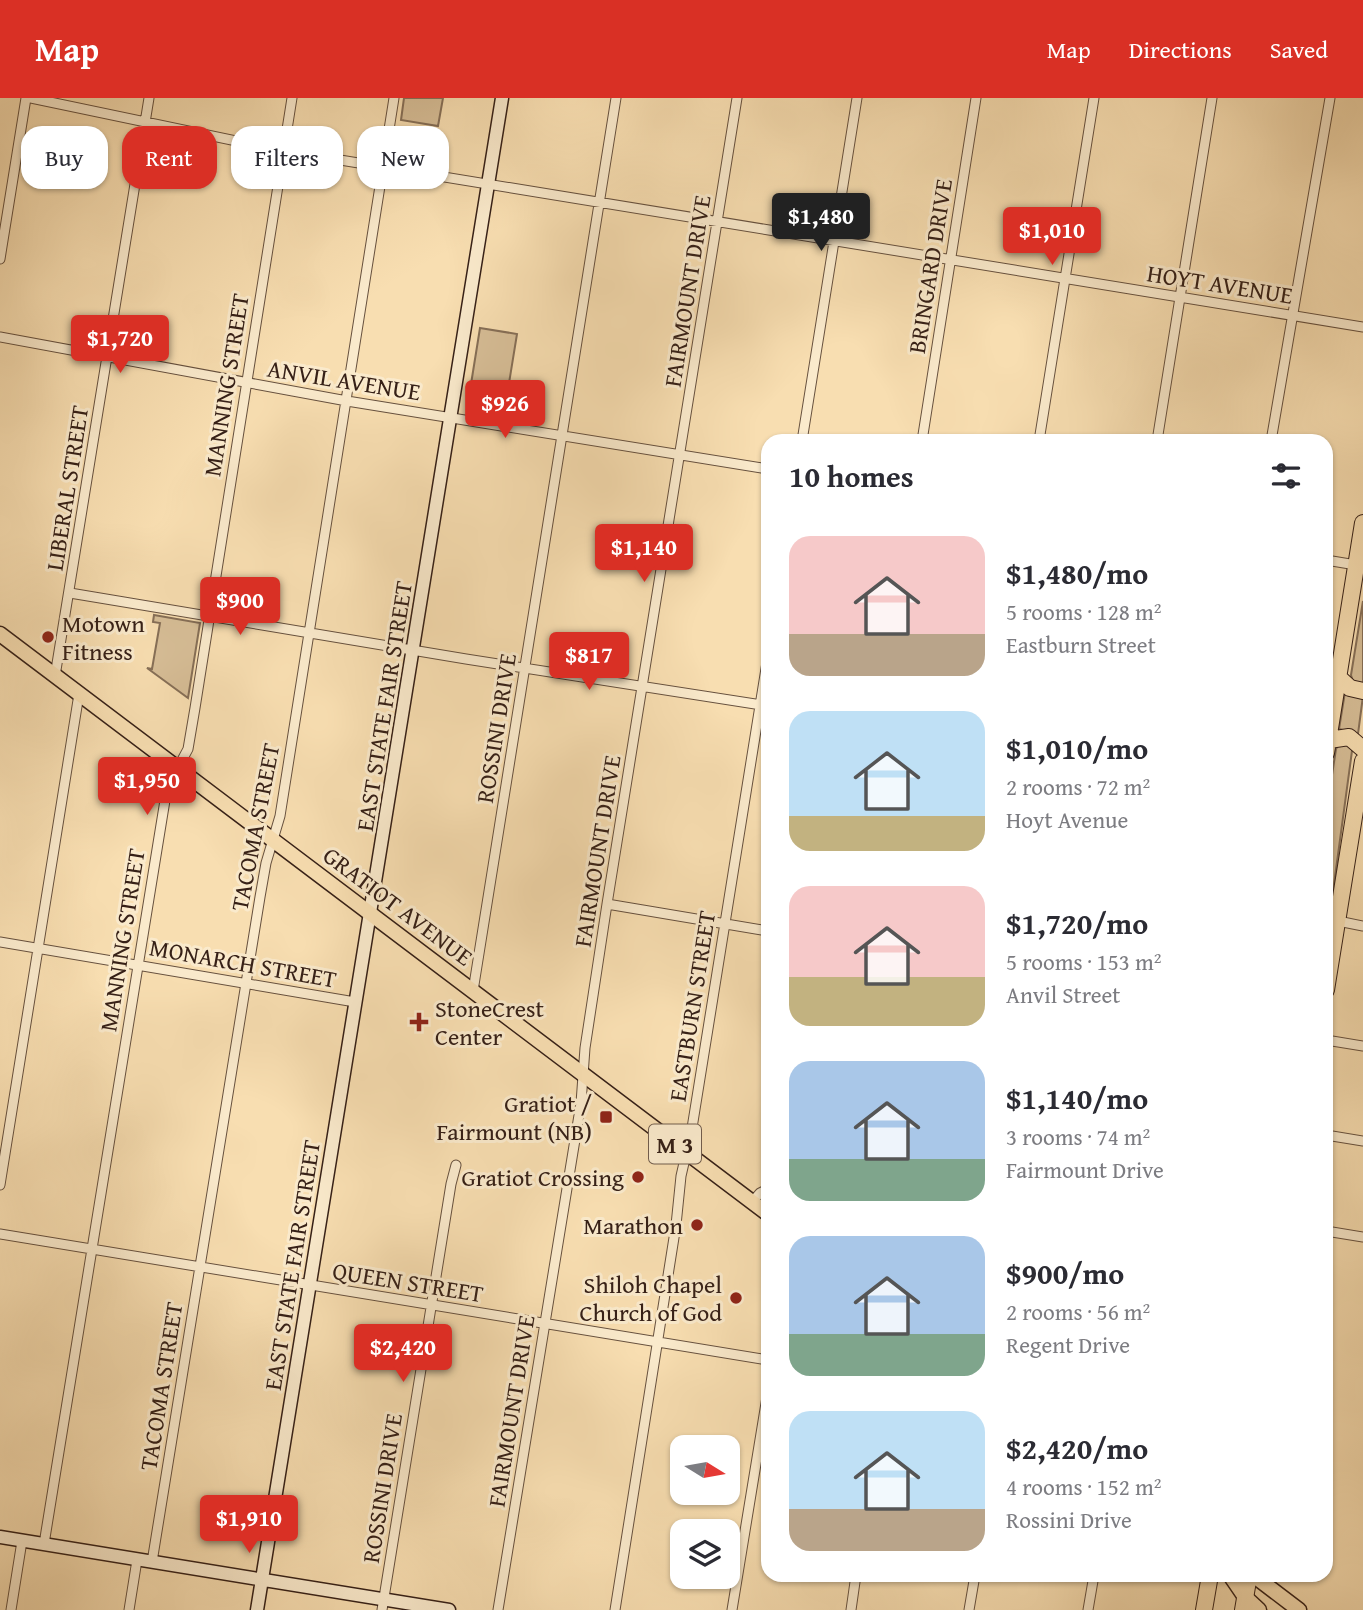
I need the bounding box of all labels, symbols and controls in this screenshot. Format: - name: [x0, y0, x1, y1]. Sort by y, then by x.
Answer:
- text: Map: [35, 25, 99, 73]
- text: Map: [1047, 32, 1091, 67]
- text: Directions: [1129, 32, 1232, 67]
- text: Saved: [1270, 32, 1328, 67]
- chip: Buy: [21, 126, 108, 189]
- chip: Rent: [122, 126, 217, 189]
- chip: Filters: [231, 126, 343, 189]
- chip: New: [357, 126, 449, 189]
- street label: BRINGARD DRIVE: [899, 176, 961, 356]
- street label: FAIRMOUNT DRIVE: [655, 193, 719, 389]
- pin: $1,480: [764, 194, 878, 253]
- text: $1,480: [788, 199, 854, 232]
- pin: $1,010: [995, 208, 1109, 267]
- text: $1,010: [1019, 213, 1085, 246]
- street label: HOYT AVENUE: [1145, 255, 1295, 313]
- street label: MANNING STREET: [194, 291, 258, 479]
- pin: $1,720: [63, 316, 177, 375]
- text: $1,720: [87, 321, 153, 354]
- street label: ANVIL AVENUE: [265, 351, 423, 409]
- pin: $926: [464, 380, 546, 440]
- text: $926: [481, 386, 529, 419]
- street label: LIBERAL STREET: [37, 403, 97, 573]
- text: 10 homes: [789, 454, 914, 498]
- icon: filters: [1267, 457, 1305, 495]
- pin: $1,140: [587, 524, 701, 584]
- text: $1,140: [611, 530, 677, 563]
- text: $1,480/mo: [1006, 551, 1148, 595]
- icon: home: [845, 564, 929, 648]
- pin: $900: [199, 578, 281, 637]
- street label: EAST STATE FAIR STREET: [347, 578, 421, 834]
- text: $900: [216, 583, 264, 616]
- text: 5 rooms · 128 m²: [1006, 595, 1161, 628]
- place label: Motown Fitness: [62, 606, 145, 669]
- text: Eastburn Street: [1006, 628, 1156, 661]
- marker: Motown Fitness: [40, 629, 56, 645]
- pin: $817: [548, 632, 630, 692]
- text: $817: [565, 638, 613, 671]
- street label: ROSSINI DRIVE: [467, 651, 525, 805]
- text: $1,010/mo: [1006, 726, 1148, 770]
- icon: home: [845, 739, 929, 823]
- street label: TACOMA STREET: [222, 740, 288, 914]
- street label: FAIRMOUNT DRIVE: [565, 753, 629, 949]
- pin: $1,950: [90, 758, 204, 817]
- text: $1,950: [114, 763, 180, 796]
- text: 2 rooms · 72 m²: [1006, 770, 1150, 803]
- text: Hoyt Avenue: [1006, 803, 1128, 836]
- street label: GRATIOT AVENUE: [316, 838, 480, 974]
- street label: MANNING STREET: [90, 846, 154, 1034]
- text: $1,720/mo: [1006, 901, 1148, 945]
- street label: EASTBURN STREET: [660, 908, 724, 1104]
- icon: home: [845, 914, 929, 998]
- street label: MONARCH STREET: [147, 929, 339, 997]
- text: 5 rooms · 153 m²: [1006, 945, 1161, 978]
- text: Anvil Street: [1006, 978, 1120, 1011]
- place label: StoneCrest Center: [435, 991, 545, 1054]
- marker: StoneCrest Center: [409, 1012, 429, 1032]
- text: $1,140/mo: [1006, 1076, 1148, 1120]
- place label: Gratiot / Fairmount (NB): [436, 1086, 592, 1149]
- icon: home: [845, 1089, 929, 1173]
- marker: Gratiot / Fairmount (NB): [598, 1109, 614, 1125]
- text: 3 rooms · 74 m²: [1006, 1120, 1150, 1153]
- road number: M 3: [649, 1124, 701, 1163]
- street label: EAST STATE FAIR STREET: [255, 1137, 329, 1393]
- text: Fairmount Drive: [1006, 1153, 1164, 1186]
- place label: Gratiot Crossing: [462, 1160, 624, 1195]
- marker: Gratiot Crossing: [630, 1169, 646, 1185]
- place label: Marathon: [583, 1208, 684, 1243]
- marker: Marathon: [689, 1217, 705, 1233]
- text: $900/mo: [1006, 1251, 1124, 1295]
- street label: QUEEN STREET: [330, 1253, 486, 1311]
- icon: home: [845, 1264, 929, 1348]
- place label: Shiloh Chapel Church of God: [580, 1267, 722, 1330]
- marker: Shiloh Chapel Church of God: [728, 1290, 744, 1306]
- text: 2 rooms · 56 m²: [1006, 1295, 1150, 1328]
- street label: TACOMA STREET: [130, 1299, 192, 1473]
- street label: FAIRMOUNT DRIVE: [479, 1313, 543, 1509]
- pin: $2,420: [346, 1324, 460, 1384]
- text: Regent Drive: [1006, 1328, 1130, 1361]
- text: $2,420: [370, 1330, 436, 1363]
- street label: ROSSINI DRIVE: [353, 1411, 411, 1565]
- text: $2,420/mo: [1006, 1426, 1148, 1470]
- north arrow: [670, 1435, 740, 1505]
- map controls: [670, 1435, 740, 1589]
- icon: home: [845, 1439, 929, 1523]
- text: 4 rooms · 152 m²: [1006, 1470, 1161, 1503]
- pin: $1,910: [192, 1496, 306, 1555]
- text: $1,910: [216, 1501, 282, 1534]
- text: Rossini Drive: [1006, 1503, 1132, 1536]
- button: layers: [670, 1519, 740, 1589]

